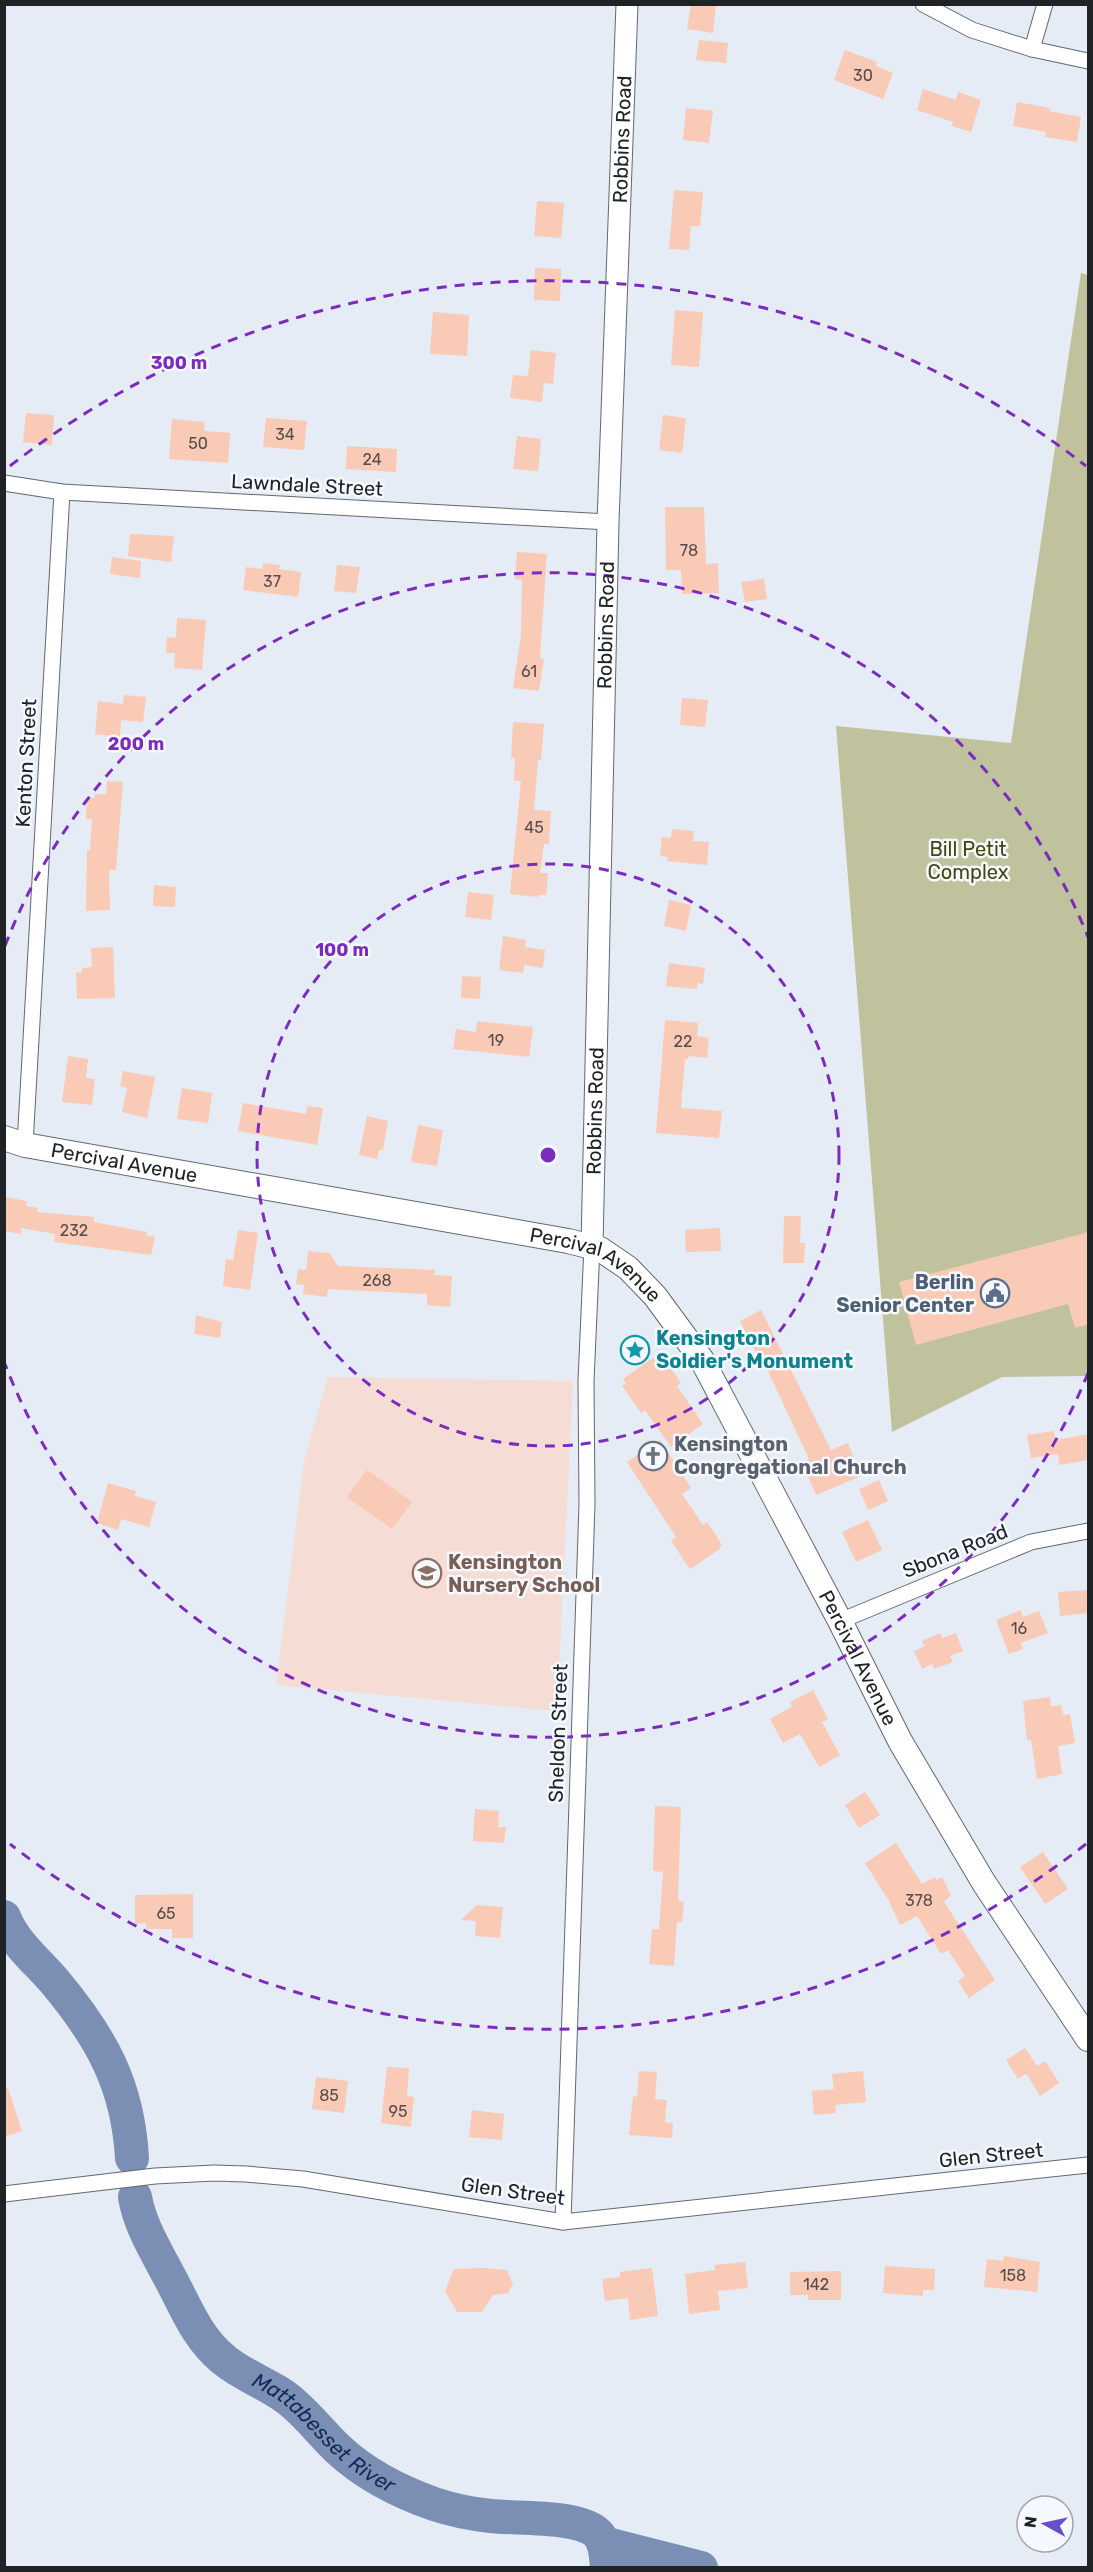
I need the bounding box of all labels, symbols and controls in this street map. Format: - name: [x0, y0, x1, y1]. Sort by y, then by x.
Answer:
- house number: 30: [853, 66, 873, 85]
- street label: Robbins Road: [608, 75, 636, 204]
- text: 300 m: [151, 352, 207, 374]
- house number: 34: [275, 425, 295, 444]
- house number: 50: [188, 434, 208, 453]
- house number: 24: [362, 450, 382, 469]
- street label: Lawndale Street: [230, 469, 384, 501]
- house number: 78: [680, 541, 698, 560]
- street label: Robbins Road: [592, 561, 619, 689]
- house number: 37: [263, 572, 281, 591]
- house number: 61: [521, 662, 537, 681]
- street label: Kenton Street: [11, 698, 41, 828]
- text: 200 m: [108, 733, 164, 755]
- house number: 45: [524, 818, 544, 837]
- park label: Bill Petit Complex: [927, 837, 1009, 884]
- text: 100 m: [315, 939, 369, 961]
- house number: 19: [488, 1031, 504, 1050]
- house number: 22: [674, 1032, 692, 1051]
- street label: Robbins Road: [582, 1047, 608, 1175]
- street label: Percival Avenue: [49, 1138, 199, 1187]
- centre of rings: [538, 1145, 558, 1165]
- house number: 232: [60, 1221, 88, 1240]
- street label: Percival Avenue: [528, 1222, 666, 1307]
- place label: Berlin Senior Center: [836, 1270, 974, 1317]
- house number: 268: [362, 1271, 392, 1290]
- public building icon: Berlin Senior Center: [979, 1277, 1011, 1309]
- place label: Kensington Soldier's Monument: [656, 1326, 853, 1373]
- place icon: Kensington Soldier's Monument: [619, 1334, 651, 1366]
- place label: Kensington Congregational Church: [674, 1432, 907, 1479]
- church icon: Kensington Congregational Church: [637, 1440, 669, 1472]
- street label: Sbona Road: [899, 1519, 1011, 1583]
- place label: Kensington Nursery School: [448, 1550, 600, 1597]
- school or university icon: Kensington Nursery School: [411, 1557, 443, 1589]
- street label: Percival Avenue: [814, 1586, 902, 1729]
- house number: 16: [1011, 1619, 1028, 1638]
- street label: Sheldon Street: [544, 1663, 572, 1803]
- house number: 378: [905, 1891, 933, 1910]
- house number: 65: [156, 1904, 176, 1923]
- house number: 85: [319, 2086, 339, 2105]
- house number: 95: [389, 2102, 408, 2121]
- street label: Glen Street: [938, 2138, 1044, 2172]
- street label: Glen Street: [460, 2172, 567, 2210]
- house number: 158: [1000, 2266, 1026, 2285]
- house number: 142: [803, 2275, 829, 2294]
- water label: Mattabesset River: [248, 2367, 400, 2498]
- north arrow: [1015, 2494, 1075, 2554]
- text: N: [1020, 2515, 1041, 2529]

